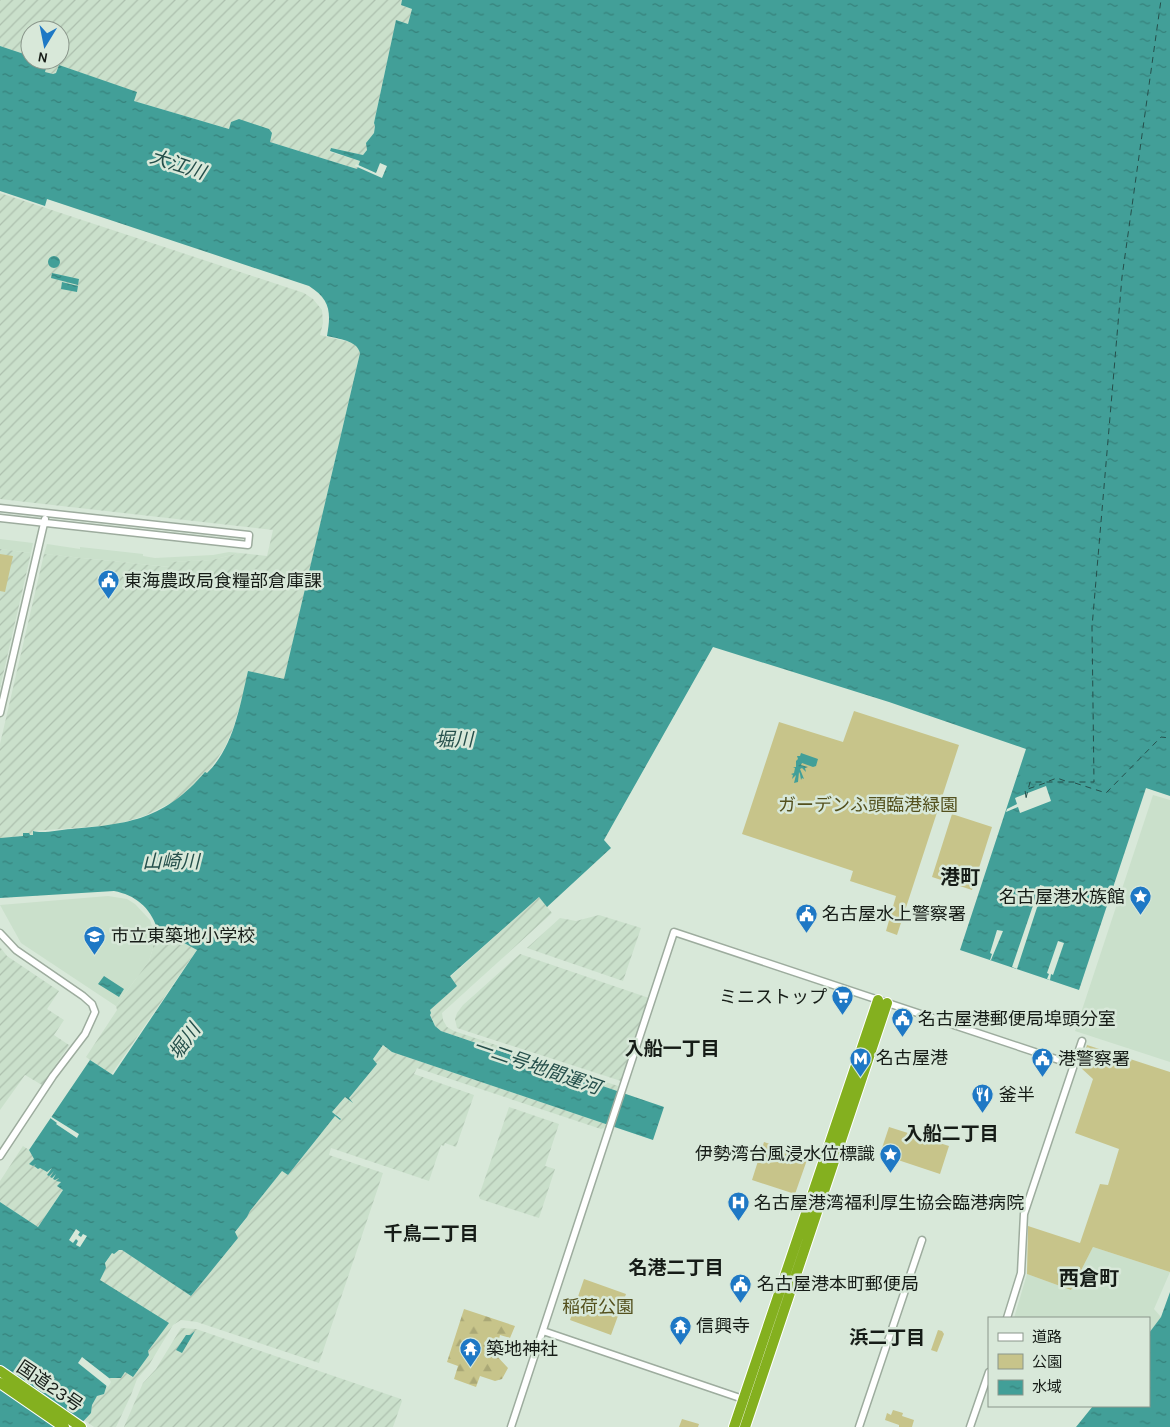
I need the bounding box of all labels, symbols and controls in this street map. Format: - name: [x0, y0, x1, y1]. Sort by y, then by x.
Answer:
- north arrow: [20, 20, 70, 70]
- text: N: [36, 48, 49, 67]
- water label: 大江川: [147, 146, 210, 185]
- public building icon: 東海農政局食糧部倉庫課: [96, 569, 120, 600]
- place label: 東海農政局食糧部倉庫課: [124, 570, 322, 592]
- water label: 堀川: [435, 729, 475, 751]
- park label: ガーデンふ頭臨港緑園: [778, 794, 958, 816]
- water label: 山崎川: [142, 851, 201, 873]
- district label: 港町: [940, 866, 980, 889]
- place icon: 名古屋港水族館: [1129, 885, 1153, 916]
- place label: 名古屋港水族館: [999, 886, 1125, 908]
- public building icon: 名古屋水上警察署: [794, 902, 818, 933]
- place label: 名古屋水上警察署: [822, 903, 966, 925]
- school or university icon: 市立東築地小学校: [83, 924, 107, 955]
- place label: 市立東築地小学校: [111, 925, 255, 947]
- supermarket icon: ミニストップ: [831, 985, 855, 1016]
- place label: ミニストップ: [719, 986, 827, 1008]
- public building icon: 名古屋港郵便局埠頭分室: [890, 1007, 914, 1038]
- place label: 名古屋港郵便局埠頭分室: [918, 1008, 1116, 1030]
- water label: 堀川: [165, 1018, 206, 1063]
- water label: 一二号地間運河: [470, 1035, 607, 1100]
- district label: 入船一丁目: [624, 1038, 720, 1060]
- metro station icon: 名古屋港: [848, 1046, 872, 1077]
- place label: 名古屋港: [876, 1047, 948, 1069]
- public building icon: 港警察署: [1030, 1047, 1054, 1078]
- place label: 港警察署: [1058, 1048, 1130, 1070]
- restaurant icon: 釜半: [971, 1083, 995, 1114]
- place label: 釜半: [999, 1084, 1035, 1106]
- district label: 入船二丁目: [903, 1123, 999, 1145]
- place icon: 伊勢湾台風浸水位標識: [879, 1142, 903, 1173]
- place label: 伊勢湾台風浸水位標識: [695, 1143, 875, 1165]
- hospital icon: 名古屋港湾福利厚生協会臨港病院: [726, 1191, 750, 1222]
- place label: 名古屋港湾福利厚生協会臨港病院: [754, 1192, 1024, 1214]
- district label: 千鳥二丁目: [383, 1223, 479, 1245]
- district label: 名港二丁目: [628, 1257, 724, 1279]
- district label: 西倉町: [1059, 1267, 1119, 1290]
- public building icon: 名古屋港本町郵便局: [729, 1272, 753, 1303]
- place label: 名古屋港本町郵便局: [757, 1273, 919, 1295]
- park label: 稲荷公園: [562, 1296, 634, 1318]
- temple icon: 信興寺: [668, 1314, 692, 1345]
- place label: 信興寺: [696, 1315, 750, 1337]
- legend: [988, 1317, 1150, 1407]
- district label: 浜二丁目: [849, 1327, 925, 1349]
- text: 道路: [1032, 1328, 1062, 1346]
- temple icon: 築地神社: [458, 1337, 482, 1368]
- place label: 築地神社: [486, 1338, 558, 1360]
- text: 公園: [1032, 1353, 1062, 1371]
- street label: 国道23号: [13, 1356, 87, 1416]
- text: 水域: [1032, 1378, 1062, 1396]

